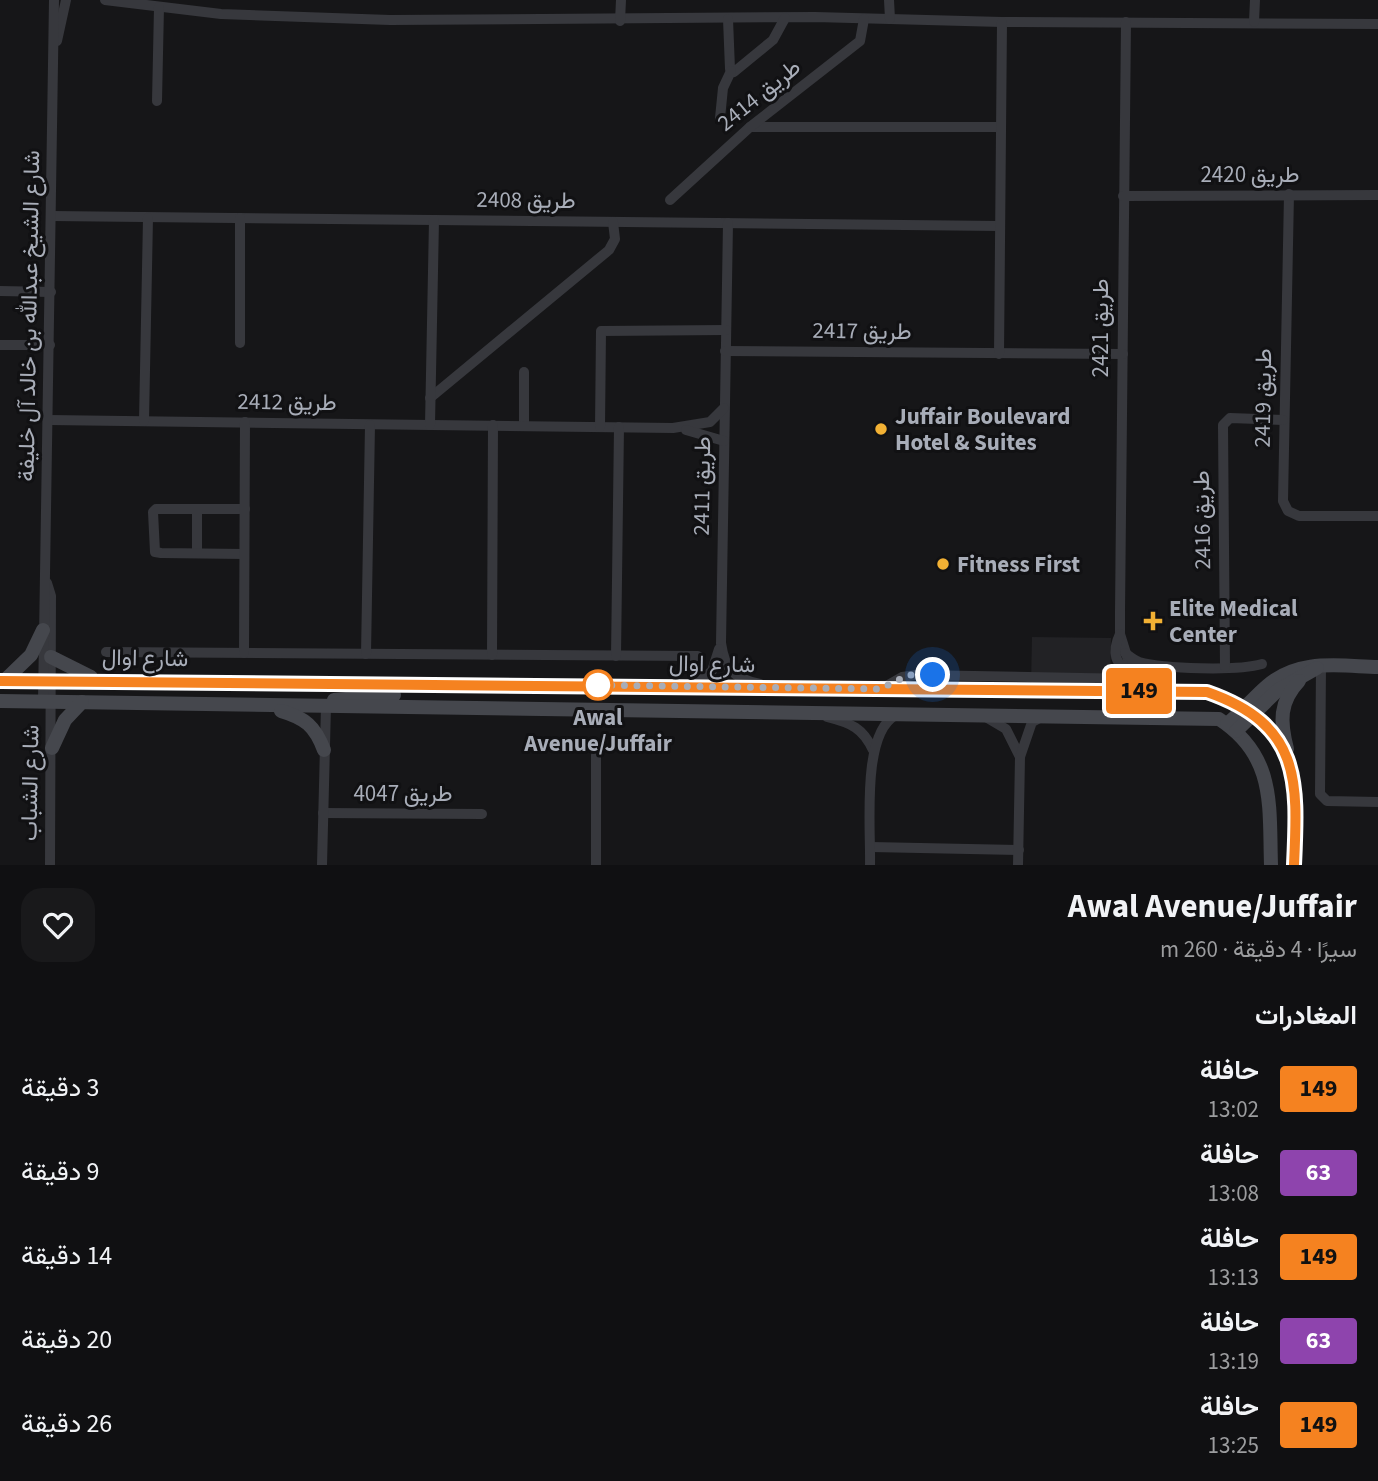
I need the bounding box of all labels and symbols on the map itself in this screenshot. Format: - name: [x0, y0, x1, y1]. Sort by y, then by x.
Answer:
- street label: طريق 2414: [710, 51, 808, 139]
- street label: شارع الشيخ عبدالله بن خالد آل خليفة: [10, 150, 48, 482]
- street label: طريق 2420: [1200, 158, 1300, 191]
- street label: طريق 2408: [476, 183, 576, 217]
- street label: طريق 2421: [1084, 278, 1117, 378]
- street label: طريق 2417: [812, 314, 912, 348]
- street label: طريق 2419: [1246, 348, 1280, 448]
- street label: طريق 2412: [237, 385, 337, 419]
- place label: Juffair Boulevard Hotel & Suites: [895, 400, 1071, 459]
- marker: Juffair Boulevard Hotel & Suites: [873, 421, 889, 437]
- street label: طريق 2411: [685, 436, 719, 536]
- street label: طريق 2416: [1185, 470, 1219, 570]
- place label: Fitness First: [957, 548, 1080, 581]
- marker: Fitness First: [935, 556, 951, 572]
- place label: Elite Medical Center: [1169, 592, 1298, 651]
- marker: Elite Medical Center: [1143, 611, 1163, 631]
- street label: شارع اوال: [101, 641, 189, 675]
- street label: شارع اوال: [668, 647, 756, 681]
- your location: [915, 657, 950, 692]
- line badge: 149: [1099, 668, 1179, 714]
- marker: Awal Avenue/Juffair: [583, 670, 613, 700]
- place label: Awal Avenue/Juffair: [523, 701, 673, 760]
- street label: شارع الشباب: [12, 725, 48, 841]
- street label: طريق 4047: [353, 777, 453, 810]

